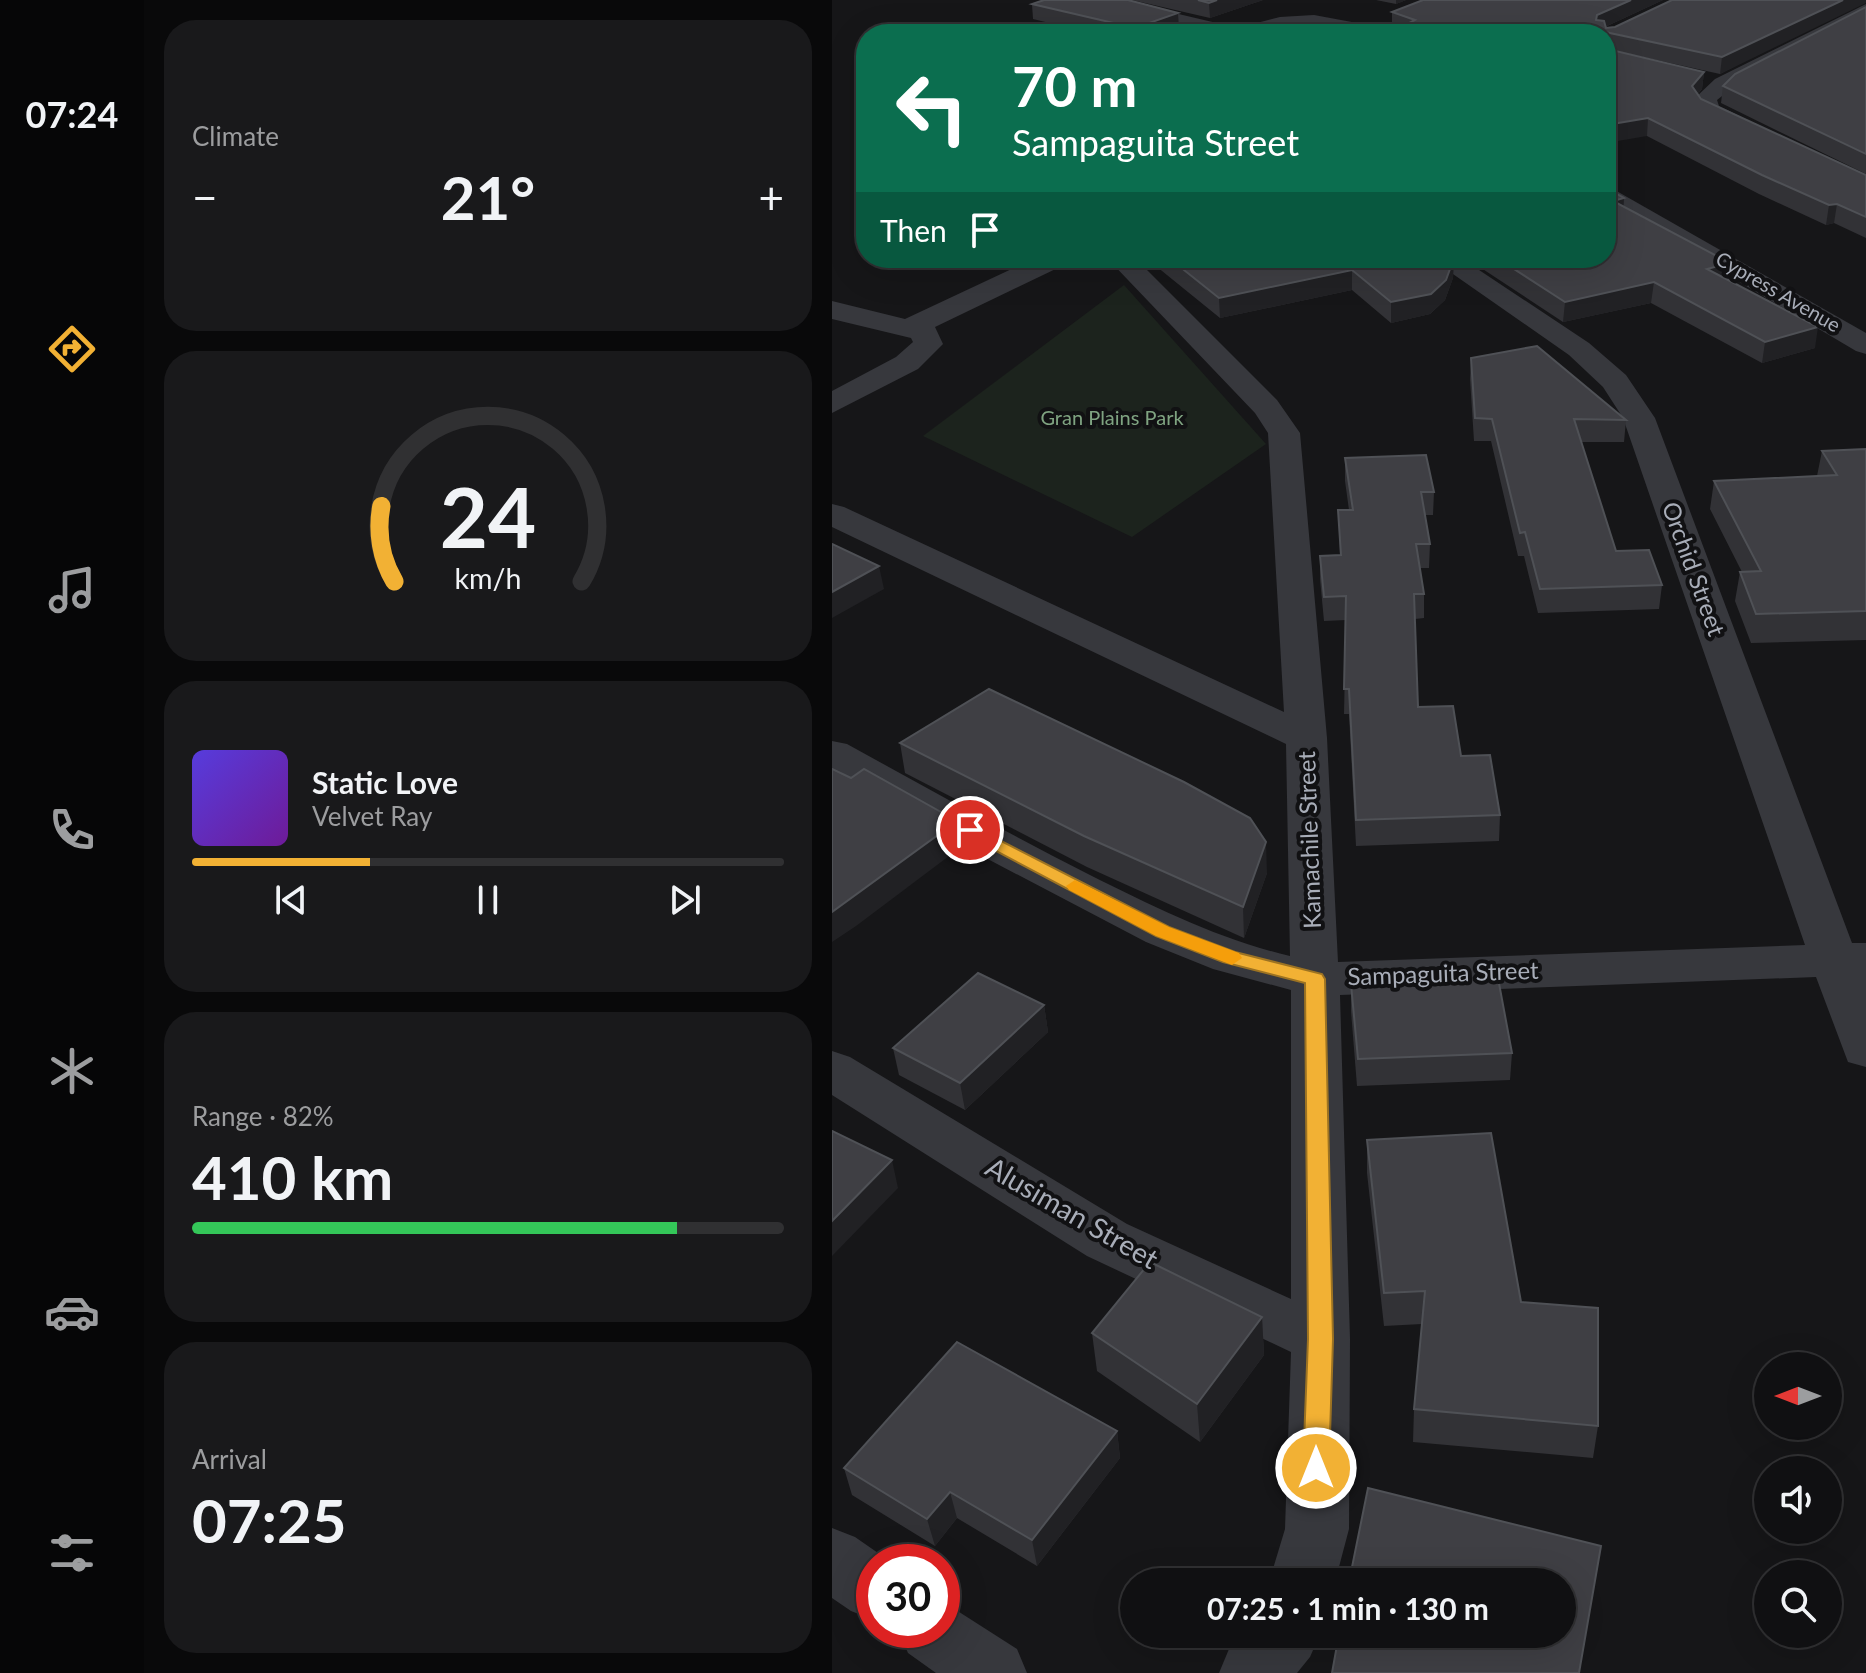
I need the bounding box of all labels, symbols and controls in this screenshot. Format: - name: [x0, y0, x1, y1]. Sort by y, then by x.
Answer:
- text: 70 m: [1012, 52, 1137, 119]
- icon: left: [880, 56, 984, 160]
- text: 07:24: [26, 92, 118, 136]
- text: Climate: [192, 120, 279, 152]
- text: Sampaguita Street: [1012, 120, 1299, 164]
- text: 21°: [441, 161, 535, 233]
- text: −: [192, 171, 218, 223]
- text: +: [758, 171, 784, 223]
- icon: arrive: [963, 208, 1007, 252]
- text: Then: [880, 212, 947, 248]
- street label: Cypress Avenue: [1712, 246, 1845, 337]
- icon: directions: [44, 321, 100, 377]
- park label: Gran Plains Park: [1040, 405, 1184, 429]
- text: 24: [440, 465, 536, 565]
- street label: Orchid Street: [1657, 497, 1732, 640]
- text: km/h: [455, 561, 521, 595]
- icon: music: [44, 562, 100, 618]
- street label: Kamachile Street: [1291, 750, 1326, 929]
- text: Static Love: [312, 764, 458, 800]
- pin: [936, 796, 1004, 864]
- text: Velvet Ray: [312, 800, 432, 832]
- icon: phone: [44, 802, 100, 858]
- icon: arrive: [948, 808, 992, 852]
- icon: previous: [269, 878, 313, 922]
- icon: pause: [466, 878, 510, 922]
- icon: next: [663, 878, 707, 922]
- street label: Sampaguita Street: [1347, 955, 1539, 990]
- icon: climate: [44, 1043, 100, 1099]
- text: Range · 82%: [192, 1100, 334, 1132]
- text: 410 km: [192, 1141, 393, 1213]
- street label: Alusiman Street: [980, 1149, 1165, 1275]
- icon: car: [44, 1284, 100, 1340]
- north arrow: [1754, 1352, 1842, 1440]
- map controls: [1754, 1352, 1842, 1648]
- position arrow: [1274, 1426, 1358, 1510]
- text: Arrival: [192, 1443, 267, 1475]
- button: sound: [1754, 1456, 1842, 1544]
- text: 07:25: [192, 1484, 347, 1556]
- icon: filters: [44, 1525, 100, 1581]
- speed limit sign: 30: [856, 1544, 960, 1648]
- button: search: [1754, 1560, 1842, 1648]
- text: 07:25 · 1 min · 130 m: [1207, 1590, 1489, 1626]

